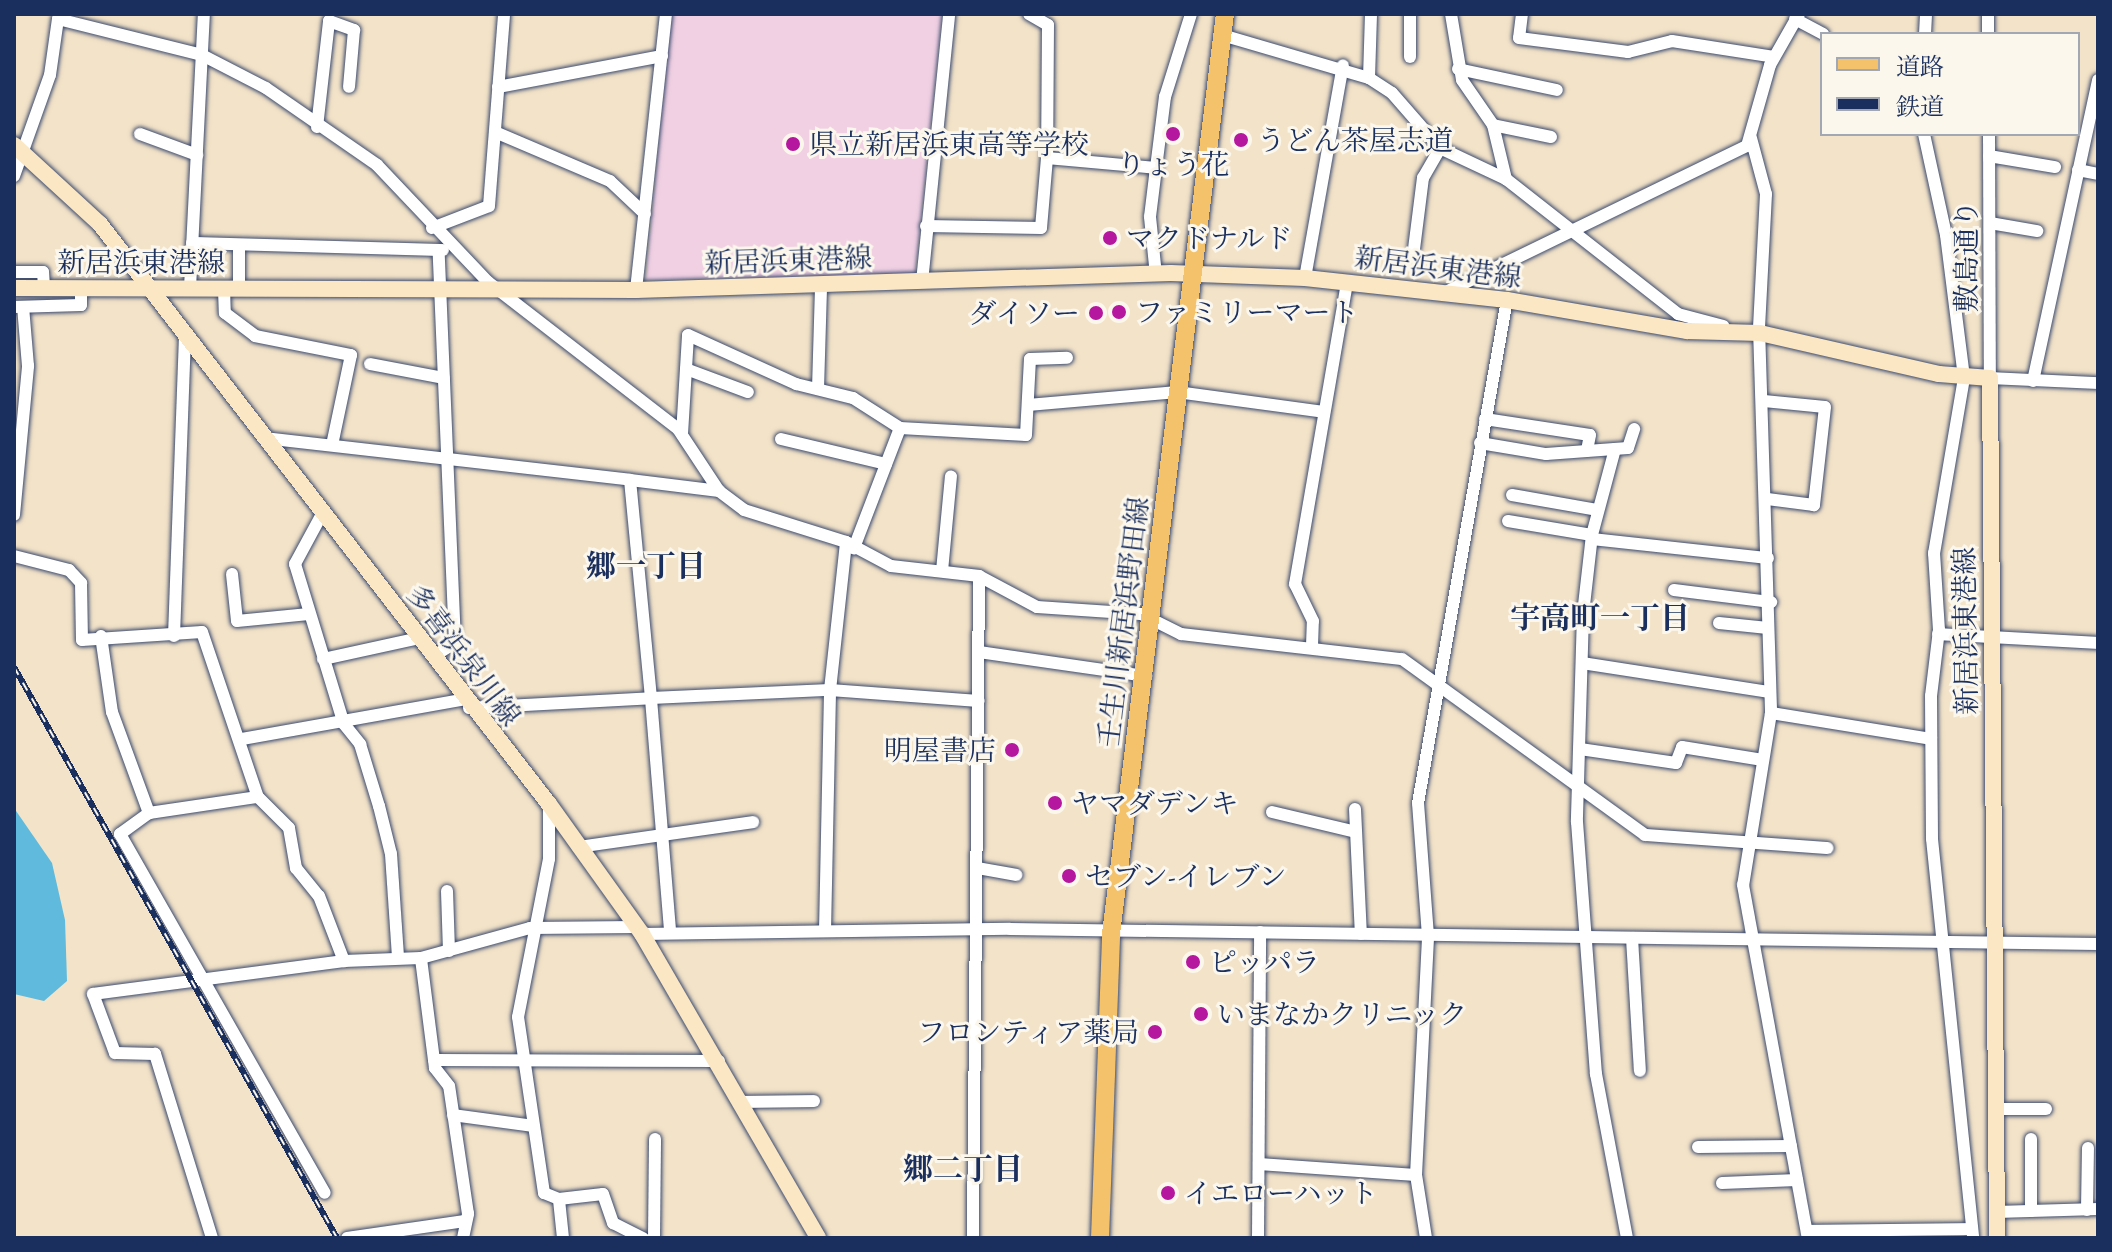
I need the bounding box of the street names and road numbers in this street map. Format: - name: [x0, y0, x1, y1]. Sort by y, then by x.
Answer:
- street label: 敷島通り: [1949, 200, 1983, 312]
- street label: 新居浜東港線: [703, 240, 873, 280]
- street label: 新居浜東港線: [1353, 240, 1523, 294]
- street label: 新居浜東港線: [57, 245, 225, 279]
- street label: 壬生川新居浜野田線: [1091, 495, 1155, 749]
- street label: 新居浜東港線: [1947, 547, 1983, 715]
- street label: 多喜浜泉川線: [400, 578, 528, 732]

